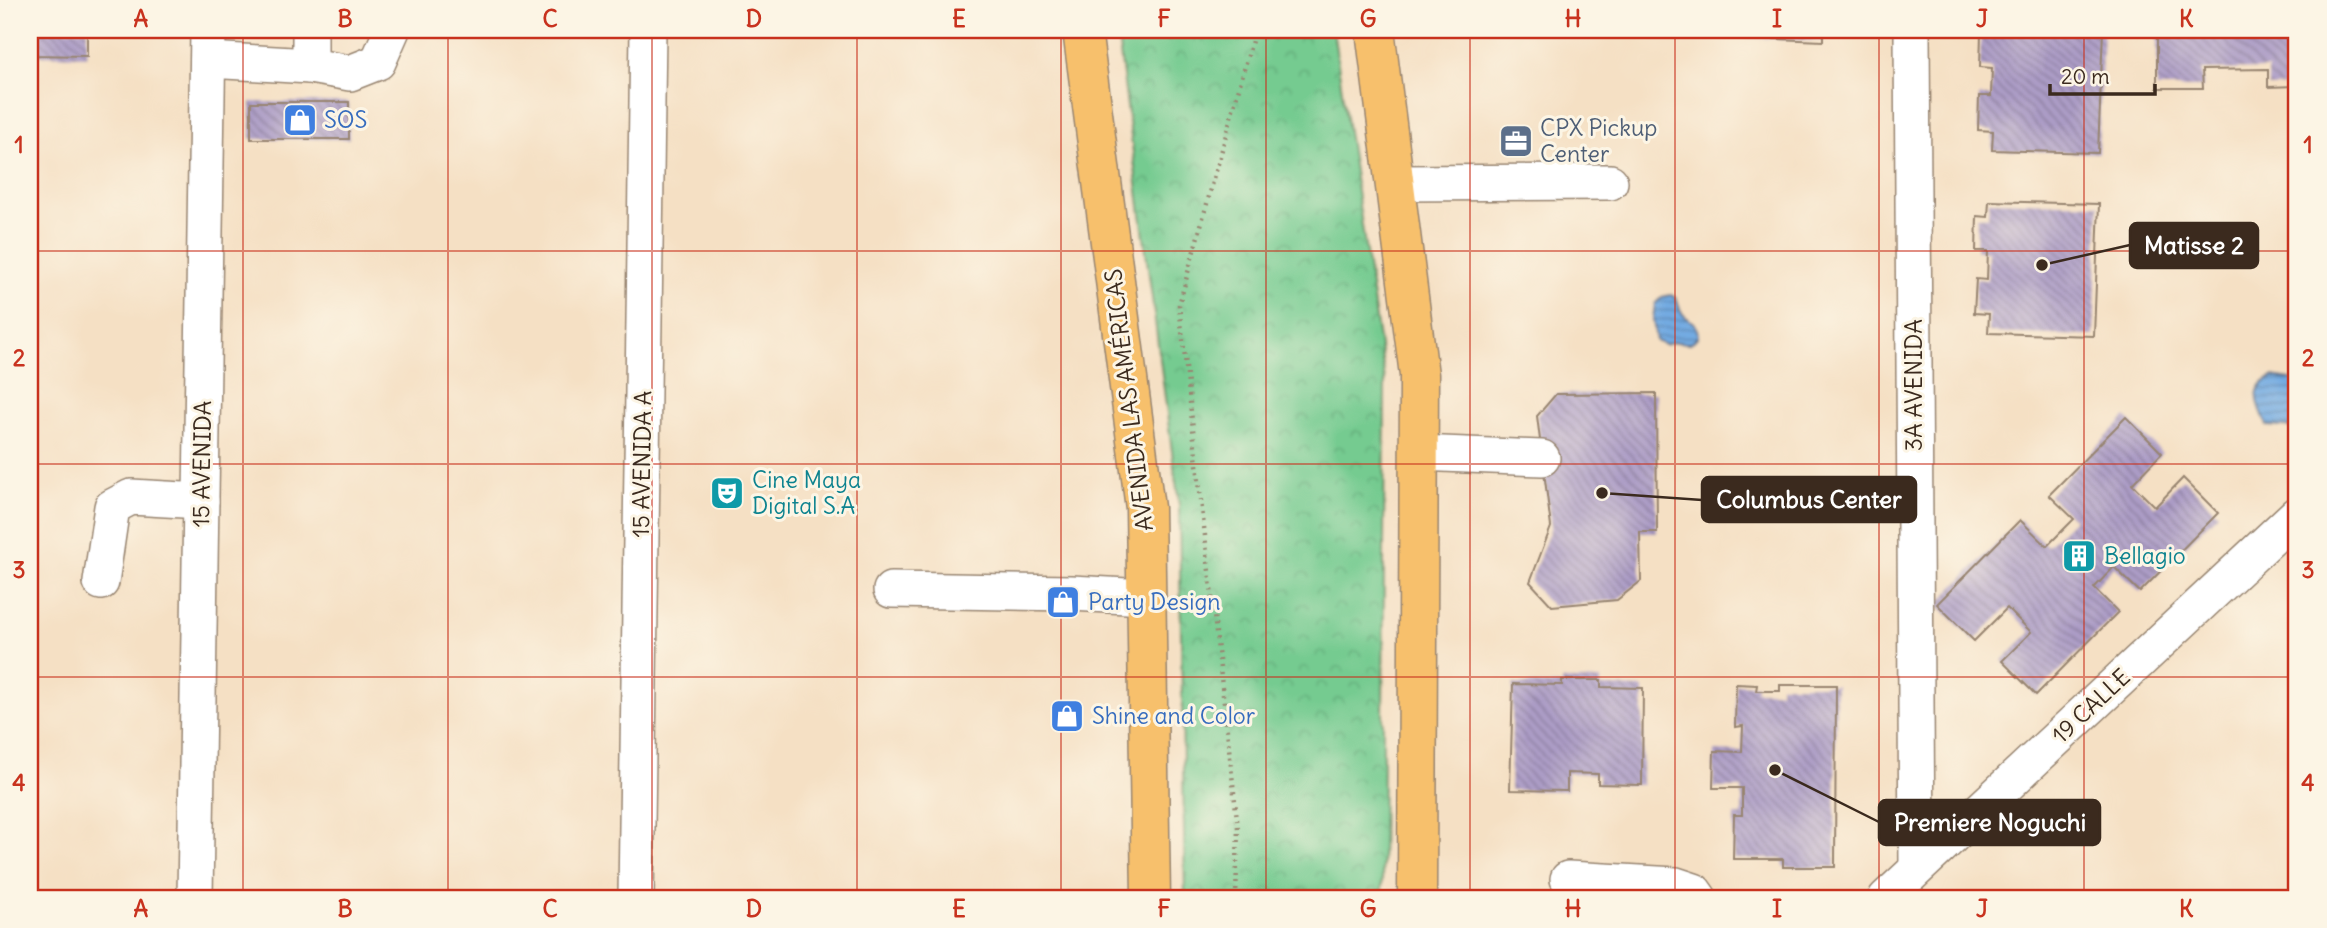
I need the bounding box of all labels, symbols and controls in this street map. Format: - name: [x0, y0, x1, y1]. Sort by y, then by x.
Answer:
- text: A: [134, 4, 149, 33]
- text: B: [337, 4, 353, 33]
- text: C: [542, 4, 558, 33]
- text: D: [746, 4, 762, 33]
- text: E: [952, 4, 966, 33]
- text: F: [1157, 4, 1171, 33]
- text: G: [1360, 4, 1376, 33]
- text: H: [1565, 4, 1581, 33]
- text: I: [1772, 4, 1782, 33]
- text: J: [1976, 4, 1988, 33]
- text: K: [2179, 4, 2194, 33]
- scale bar: [2050, 52, 2156, 96]
- text: 20 m: [2061, 63, 2110, 90]
- shop icon: SOS: [281, 101, 319, 139]
- place label: SOS: [324, 105, 367, 134]
- place label: CPX Pickup Center: [1540, 113, 1657, 168]
- office icon: CPX Pickup Center: [1497, 122, 1535, 160]
- text: 1: [14, 130, 24, 159]
- text: 1: [2303, 130, 2313, 159]
- callout: Matisse 2: [2130, 223, 2258, 268]
- text: Matisse 2: [2144, 230, 2244, 260]
- street label: AVENIDA LAS AMÉRICAS: [1098, 267, 1159, 533]
- street label: 3A AVENIDA: [1899, 319, 1928, 451]
- text: 2: [13, 343, 26, 372]
- text: 2: [2302, 343, 2315, 372]
- street label: 15 AVENIDA A: [626, 390, 657, 538]
- street label: 15 AVENIDA: [186, 400, 217, 528]
- place label: Cine Maya Digital S.A: [752, 465, 861, 520]
- theatre icon: Cine Maya Digital S.A: [708, 474, 746, 512]
- callout: Columbus Center: [1702, 477, 1916, 522]
- text: Columbus Center: [1716, 484, 1902, 514]
- building icon: Bellagio: [2060, 537, 2098, 575]
- place label: Bellagio: [2104, 541, 2186, 570]
- text: 3: [12, 555, 26, 584]
- text: 3: [2301, 555, 2315, 584]
- shop icon: Party Design: [1044, 583, 1082, 621]
- place label: Party Design: [1088, 587, 1221, 616]
- street label: 19 CALLE: [2046, 662, 2136, 749]
- shop icon: Shine and Color: [1048, 697, 1086, 735]
- place label: Shine and Color: [1092, 701, 1256, 730]
- text: 4: [12, 768, 26, 797]
- text: 4: [2301, 768, 2315, 797]
- callout: Premiere Noguchi: [1879, 800, 2100, 845]
- text: Premiere Noguchi: [1894, 807, 2086, 837]
- text: A: [134, 894, 149, 923]
- text: B: [337, 894, 353, 923]
- text: C: [542, 894, 558, 923]
- text: D: [746, 894, 762, 923]
- text: E: [952, 894, 966, 923]
- text: F: [1157, 894, 1171, 923]
- text: G: [1360, 894, 1376, 923]
- text: H: [1565, 894, 1581, 923]
- text: I: [1772, 894, 1782, 923]
- text: J: [1976, 894, 1988, 923]
- text: K: [2179, 894, 2194, 923]

